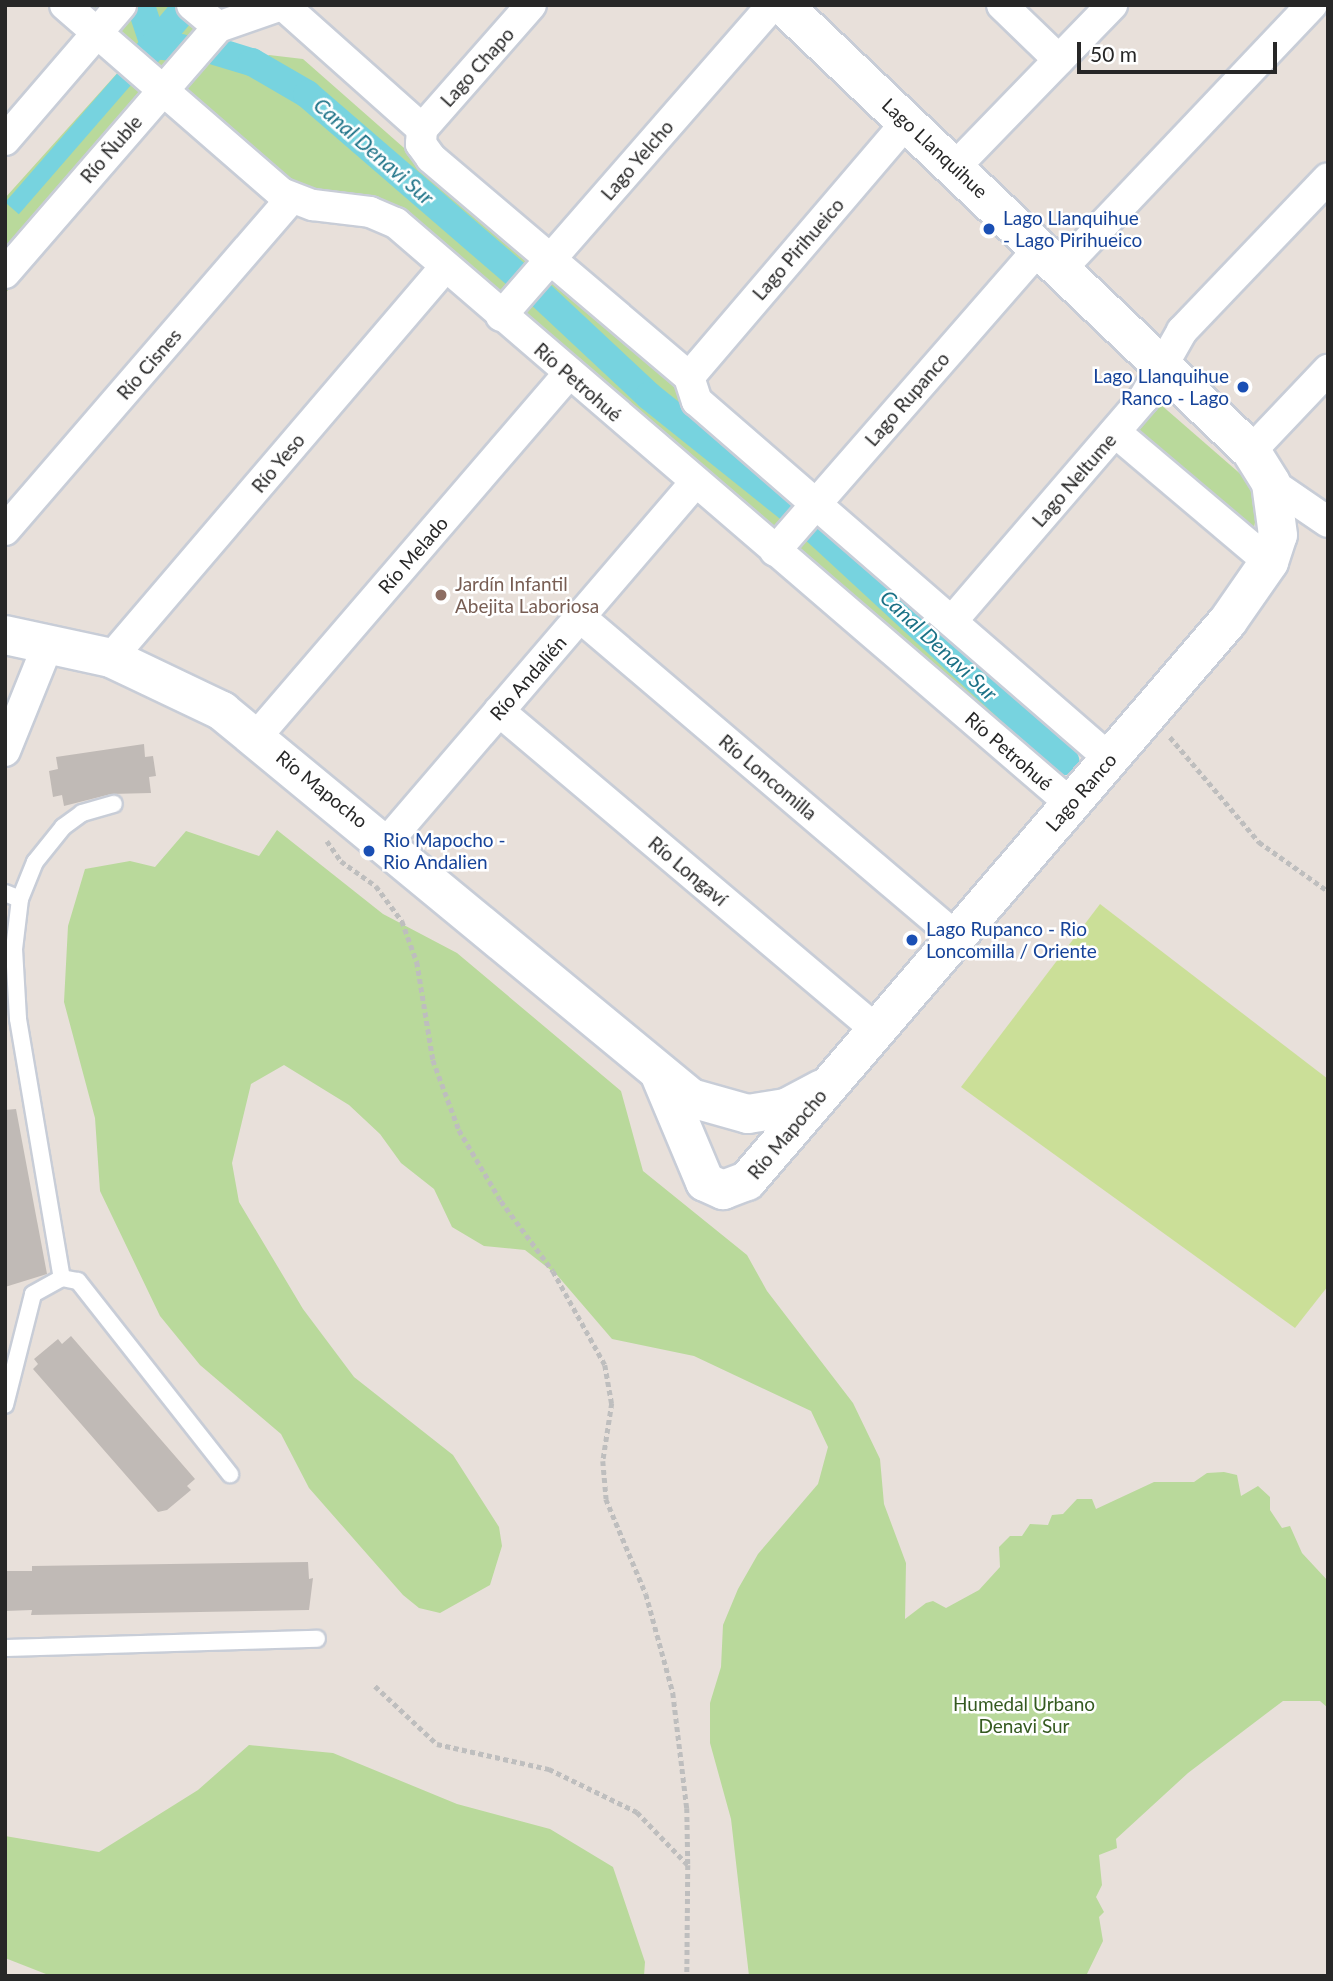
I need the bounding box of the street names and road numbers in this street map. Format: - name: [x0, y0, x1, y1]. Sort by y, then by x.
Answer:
- street label: Lago Chapo: [435, 23, 519, 111]
- street label: Lago Llanquihue: [878, 93, 992, 203]
- street label: Río Ñuble: [75, 111, 147, 187]
- street label: Lago Yelcho: [596, 115, 678, 205]
- street label: Lago Pirihueico: [748, 193, 848, 305]
- street label: Río Cisnes: [112, 324, 186, 404]
- street label: Río Petrohué: [530, 338, 626, 426]
- street label: Lago Rupanco: [860, 347, 954, 451]
- street label: Río Yeso: [247, 429, 309, 497]
- street label: Lago Neltume: [1027, 429, 1121, 531]
- street label: Río Melado: [373, 512, 453, 598]
- street label: Río Andalién: [485, 631, 571, 725]
- street label: Río Petrohué: [961, 707, 1057, 795]
- street label: Río Loncomilla: [714, 729, 822, 825]
- street label: Río Mapocho: [272, 745, 372, 833]
- street label: Lago Ranco: [1041, 748, 1121, 836]
- street label: Río Longaví: [644, 831, 732, 911]
- street label: Río Mapocho: [743, 1084, 831, 1184]

